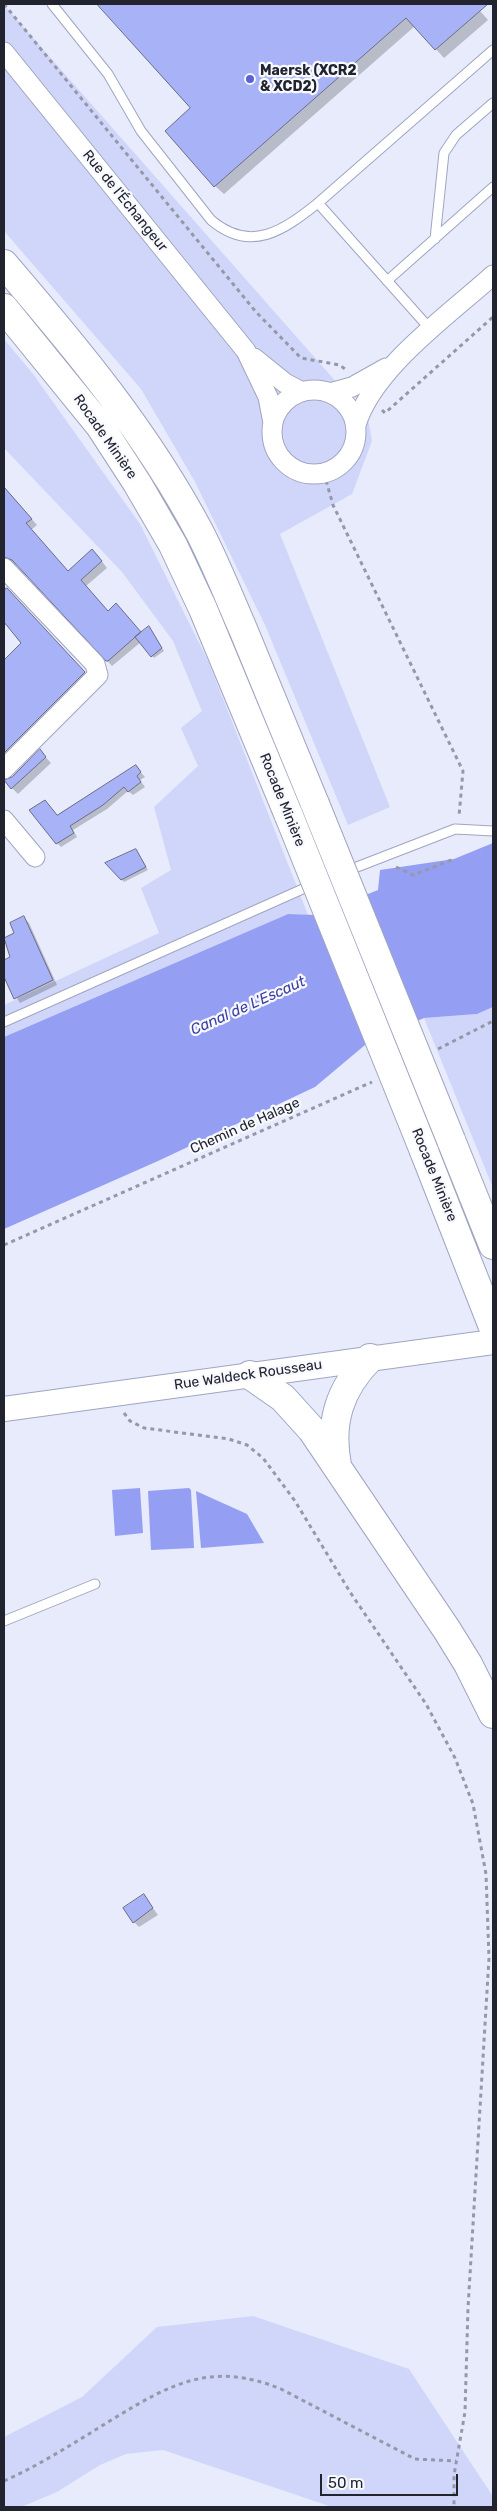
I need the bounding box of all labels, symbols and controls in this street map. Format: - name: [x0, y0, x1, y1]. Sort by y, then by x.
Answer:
- place label: Maersk (XCR2 & XCD2): [260, 63, 357, 95]
- marker: Maersk (XCR2 & XCD2): [244, 73, 256, 85]
- street label: Rue de l'Échangeur: [79, 147, 171, 255]
- street label: Rocade Minière: [70, 391, 140, 483]
- street label: Rocade Minière: [256, 751, 308, 849]
- water label: Canal de L'Escaut: [188, 973, 308, 1039]
- street label: Chemin de Halage: [188, 1094, 302, 1158]
- street label: Rocade Minière: [408, 1126, 460, 1224]
- street label: Rue Waldeck Rousseau: [173, 1356, 323, 1394]
- scale bar: [322, 2464, 460, 2496]
- text: 50 m: [328, 2474, 363, 2492]

